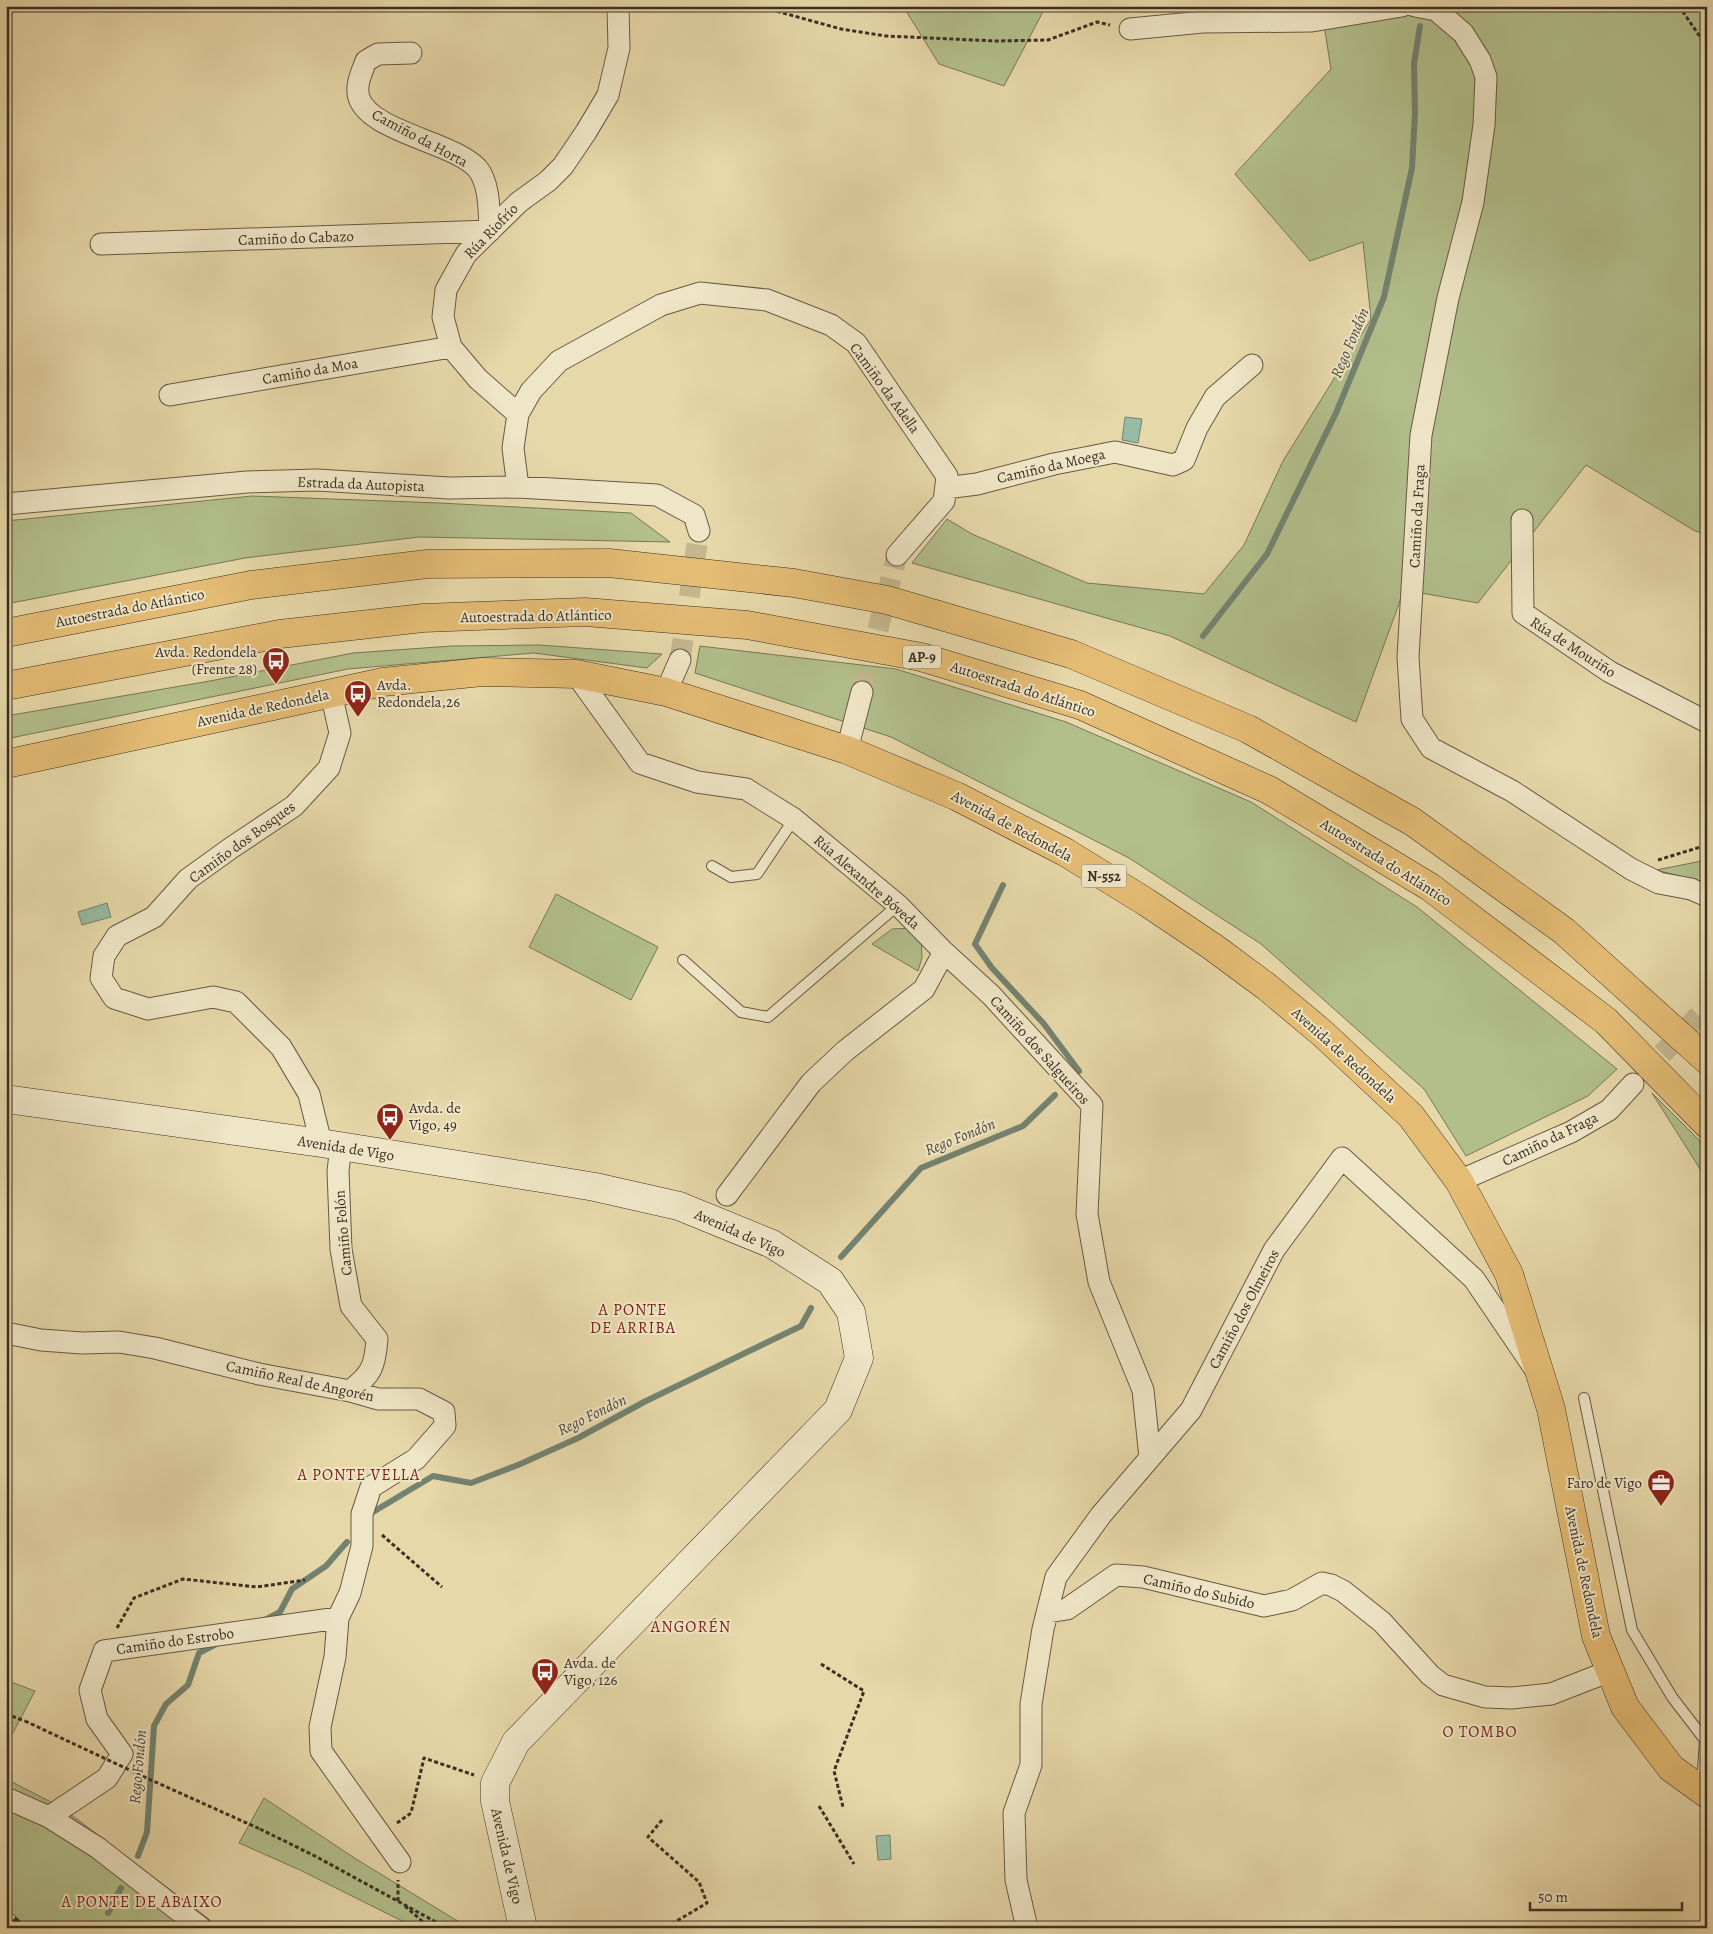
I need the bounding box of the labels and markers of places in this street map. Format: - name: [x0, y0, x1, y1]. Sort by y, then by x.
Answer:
- place label: Avda. Redondela (Frente 28): [154, 642, 257, 679]
- bus stop icon: Avda. Redondela (Frente 28): [261, 646, 291, 685]
- place label: Avda. Redondela,26: [376, 675, 460, 712]
- bus stop icon: Avda. Redondela,26: [343, 679, 373, 718]
- place label: Avda. de Vigo, 49: [408, 1098, 461, 1135]
- bus stop icon: Avda. de Vigo, 49: [375, 1102, 405, 1141]
- office icon: Faro de Vigo: [1646, 1468, 1676, 1507]
- place label: Faro de Vigo: [1566, 1473, 1642, 1493]
- place label: Avda. de Vigo, 126: [563, 1653, 618, 1690]
- bus stop icon: Avda. de Vigo, 126: [530, 1657, 560, 1696]

